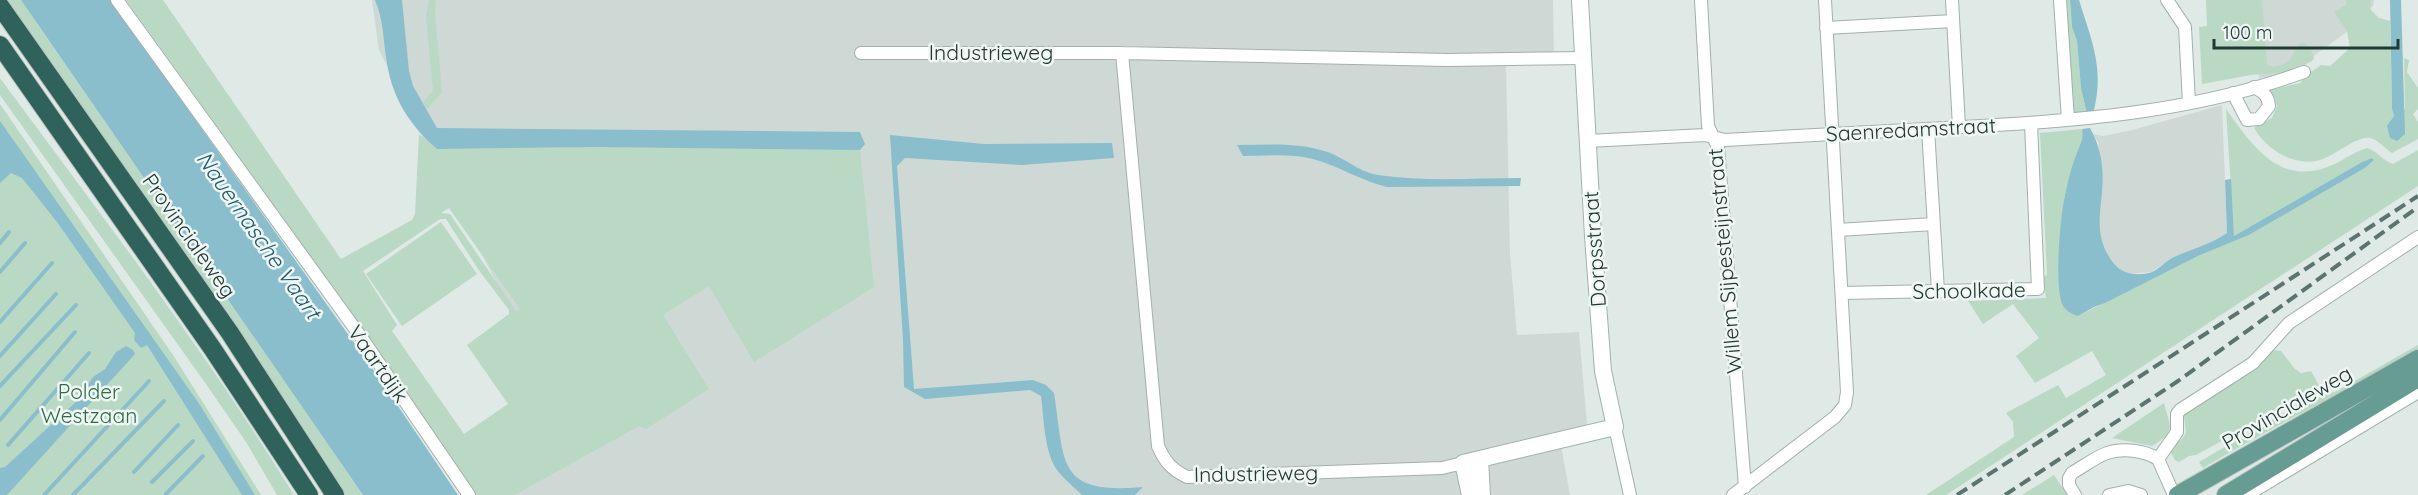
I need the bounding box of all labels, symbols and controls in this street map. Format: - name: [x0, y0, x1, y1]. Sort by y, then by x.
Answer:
- scale bar: [2214, 12, 2398, 50]
- text: 100 m: [2223, 21, 2272, 44]
- street label: Industrieweg: [929, 39, 1053, 65]
- street label: Saenredamstraat: [1825, 112, 1997, 146]
- water label: Nauernasche Vaart: [191, 146, 329, 326]
- street label: Willem Sijpesteijnstraat: [1701, 147, 1747, 375]
- street label: Provincialeweg: [137, 168, 242, 303]
- street label: Dorpsstraat: [1577, 190, 1611, 308]
- street label: Schoolkade: [1912, 276, 2026, 304]
- street label: Vaartdijk: [343, 320, 415, 407]
- street label: Provincialeweg: [2217, 359, 2356, 455]
- park label: Polder Westzaan: [41, 378, 137, 428]
- street label: Industrieweg: [1194, 459, 1318, 487]

